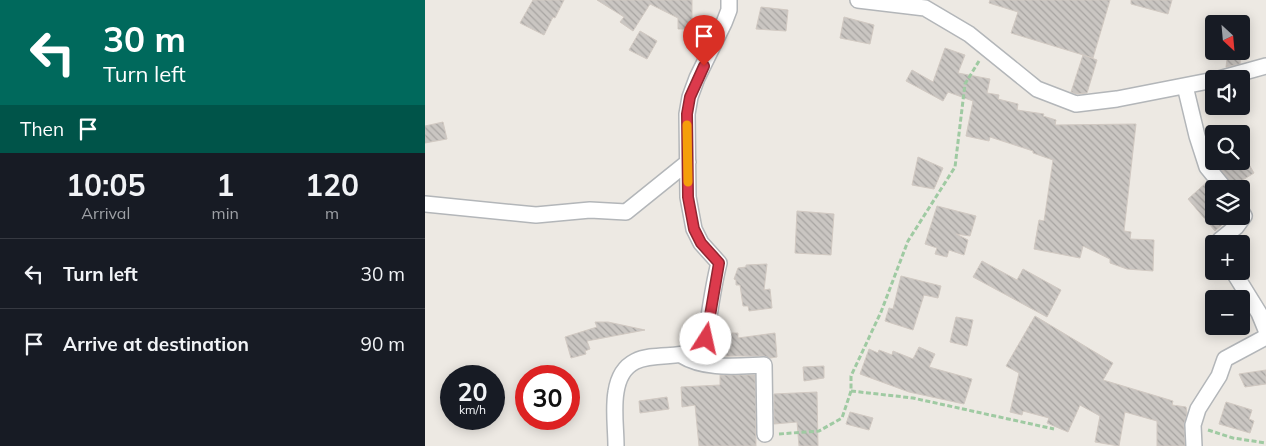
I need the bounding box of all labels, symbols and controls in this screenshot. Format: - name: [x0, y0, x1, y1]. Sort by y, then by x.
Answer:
- pin: [683, 15, 725, 66]
- north arrow: [1205, 15, 1250, 60]
- map controls: [1205, 15, 1250, 335]
- text: 30 m: [103, 17, 186, 61]
- icon: left: [20, 20, 85, 85]
- icon: arrive: [690, 22, 718, 50]
- text: Turn left: [103, 60, 186, 88]
- button: sound: [1205, 70, 1250, 115]
- icon: arrive: [74, 115, 102, 143]
- text: Then: [20, 117, 64, 141]
- button: search: [1205, 125, 1250, 170]
- text: 10:05: [66, 166, 146, 204]
- text: 1: [216, 166, 234, 204]
- text: 120: [305, 166, 359, 204]
- button: layers: [1205, 180, 1250, 225]
- text: Arrival: [81, 203, 130, 223]
- text: min: [212, 203, 239, 223]
- text: m: [325, 203, 339, 223]
- button: +: [1205, 235, 1250, 280]
- icon: left: [20, 260, 48, 288]
- text: Turn left: [63, 262, 138, 286]
- text: 30 m: [361, 262, 405, 286]
- button: −: [1205, 290, 1250, 335]
- position arrow: [679, 312, 731, 364]
- icon: arrive: [20, 330, 48, 358]
- text: Arrive at destination: [63, 332, 249, 356]
- text: 90 m: [361, 332, 405, 356]
- speed limit sign: 30: [515, 365, 580, 430]
- text: 20: [457, 376, 488, 407]
- text: km/h: [459, 402, 486, 417]

